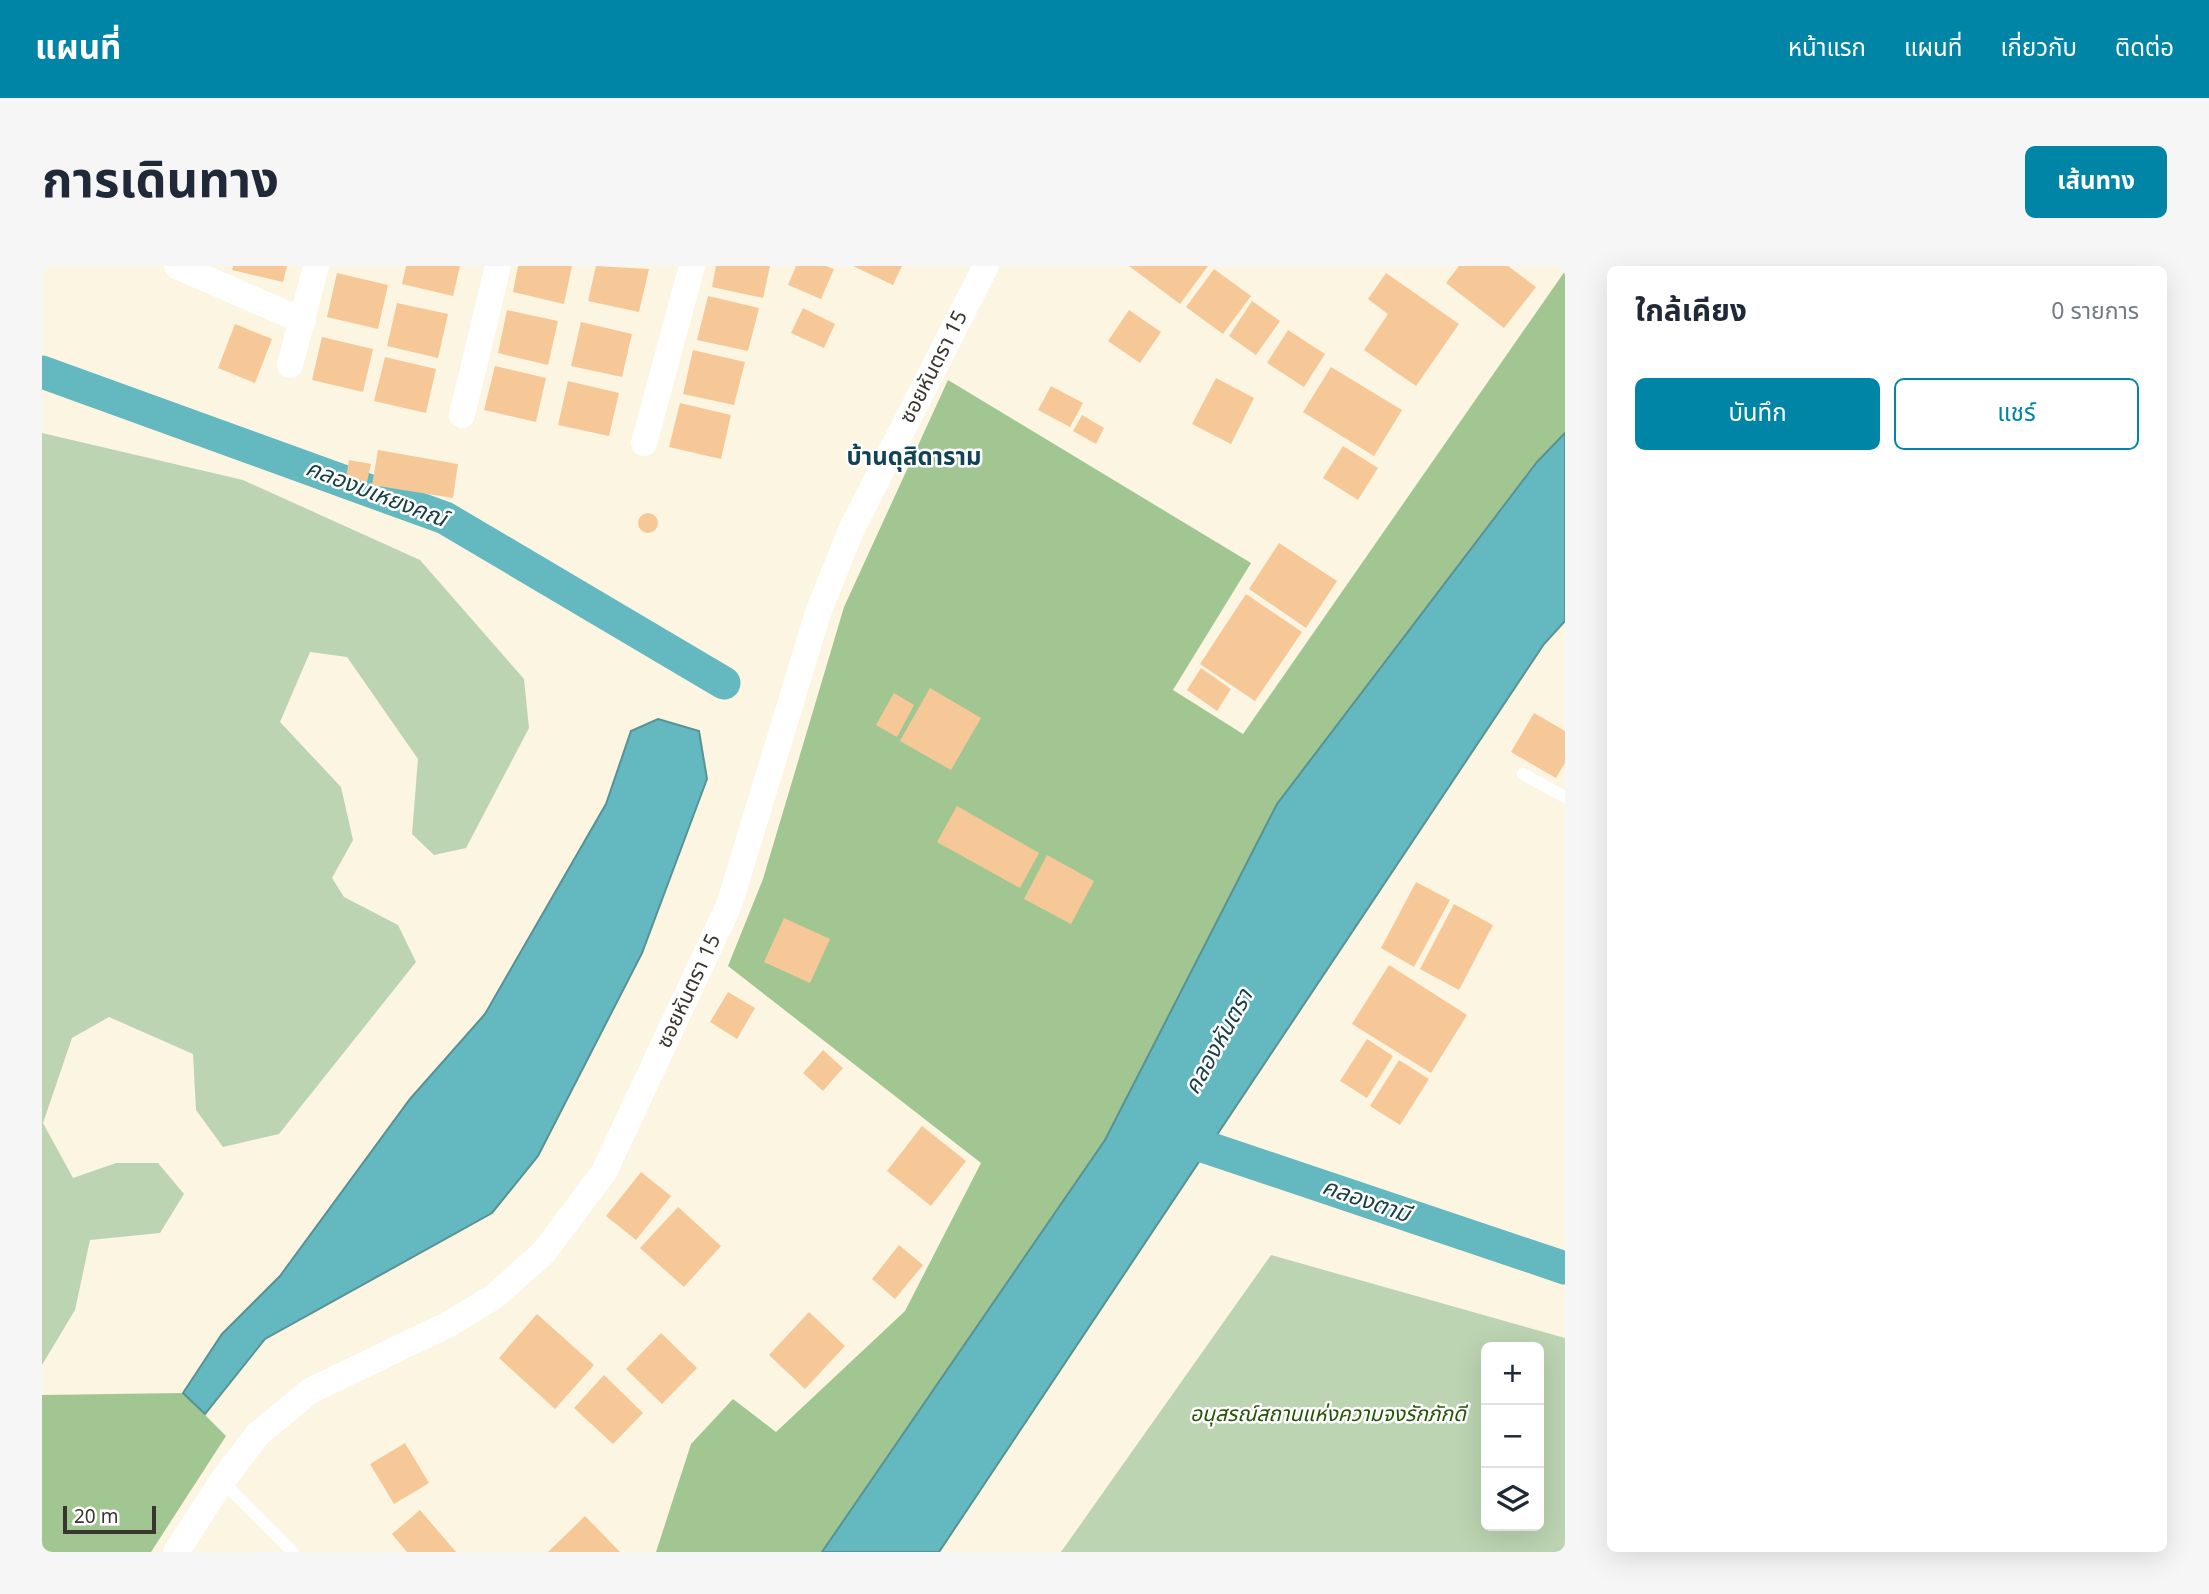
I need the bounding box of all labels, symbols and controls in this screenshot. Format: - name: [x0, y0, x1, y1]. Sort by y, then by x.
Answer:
- text: แผนที่: [35, 24, 121, 74]
- text: หน้าแรก: [1788, 31, 1866, 67]
- text: แผนที่: [1904, 31, 1962, 67]
- text: เกี่ยวกับ: [2000, 31, 2077, 67]
- text: ติดต่อ: [2115, 31, 2174, 67]
- text: การเดินทาง: [42, 145, 279, 219]
- button: เส้นทาง: [2025, 146, 2167, 218]
- text: ใกล้เคียง: [1635, 289, 1747, 335]
- text: 0 รายการ: [2051, 295, 2139, 329]
- street label: ซอยหันตรา 15: [892, 305, 976, 429]
- button: บันทึก: [1635, 378, 1880, 450]
- button: แชร์: [1894, 378, 2139, 450]
- district label: บ้านดุสิดาราม: [847, 440, 981, 476]
- water label: คลองมเหยงคณ์: [301, 452, 455, 538]
- street label: ซอยหันตรา 15: [649, 929, 729, 1053]
- water label: คลองหันตรา: [1176, 982, 1263, 1101]
- water label: คลองตามี: [1317, 1170, 1418, 1233]
- map controls: [1481, 1342, 1544, 1531]
- button: +: [1481, 1342, 1544, 1405]
- park label: อนุสรณ์สถานแห่งความจงรักภักดี: [1190, 1399, 1469, 1430]
- button: −: [1481, 1405, 1544, 1468]
- button: layers: [1481, 1468, 1544, 1531]
- scale bar: [63, 1503, 156, 1535]
- text: 20 m: [74, 1503, 118, 1532]

